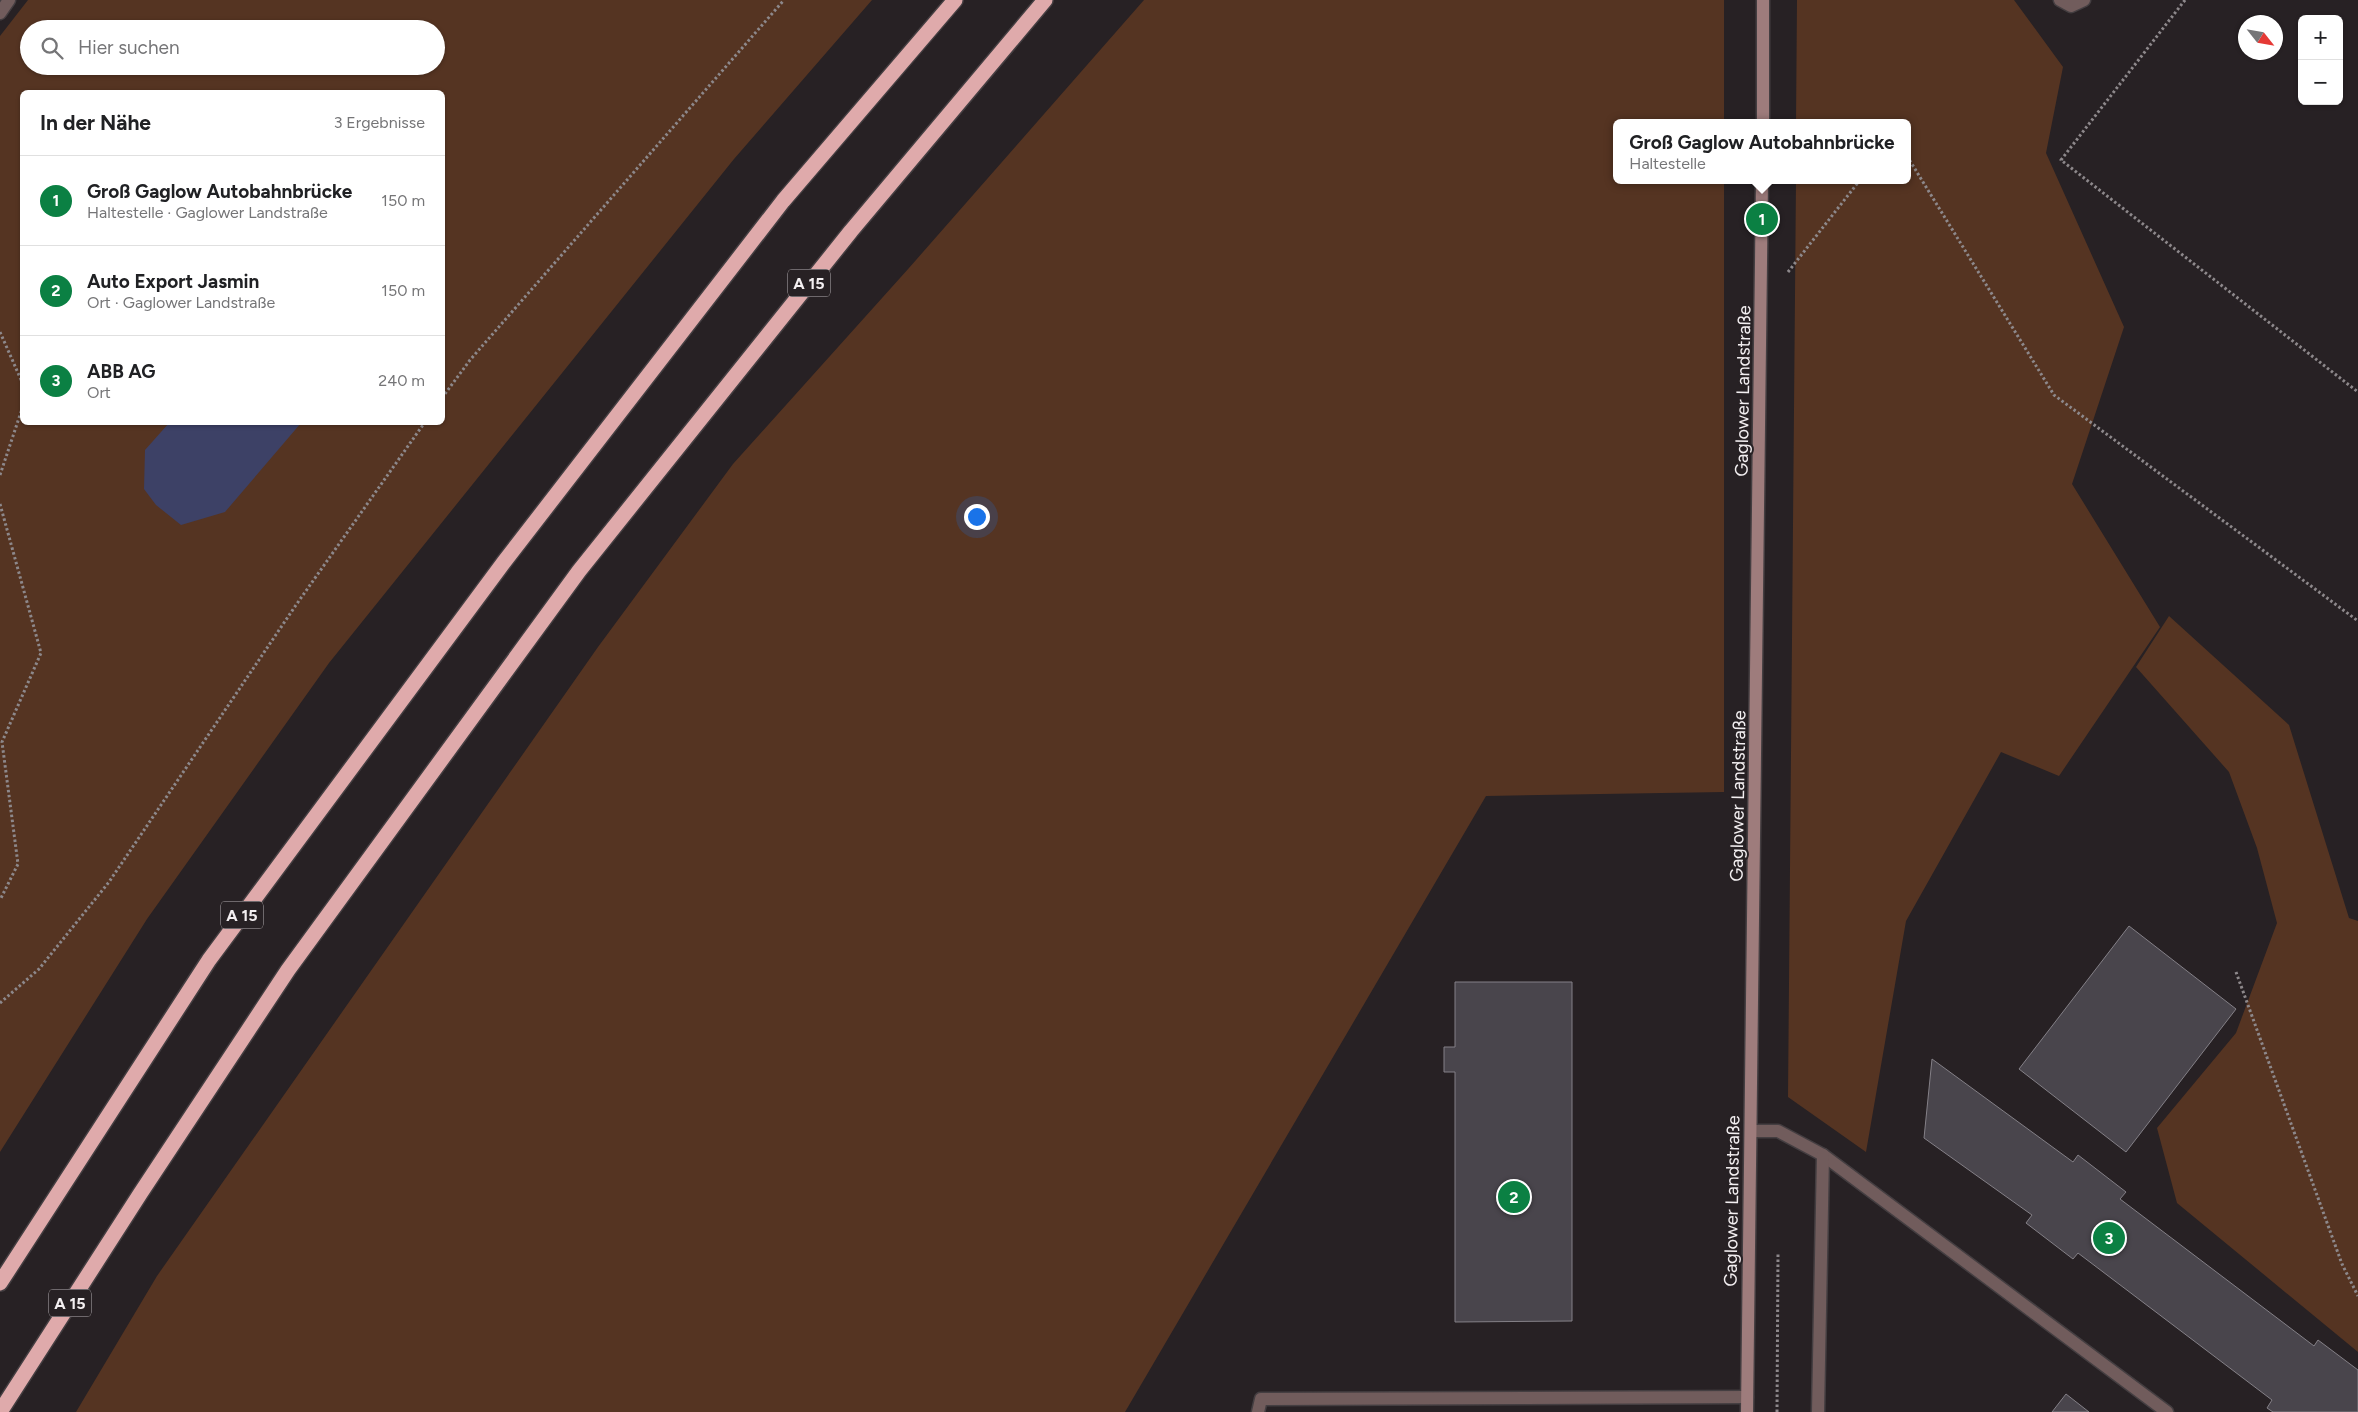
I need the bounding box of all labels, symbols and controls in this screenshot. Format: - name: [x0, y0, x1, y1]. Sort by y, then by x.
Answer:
- north arrow: [2238, 15, 2283, 60]
- map controls: [2298, 15, 2343, 105]
- button: +: [2298, 15, 2343, 60]
- search box: [20, 20, 445, 75]
- icon: search: [38, 34, 66, 62]
- text: Hier suchen: [78, 36, 179, 59]
- button: −: [2298, 60, 2343, 105]
- text: In der Nähe: [40, 110, 151, 135]
- text: 3 Ergebnisse: [334, 113, 425, 132]
- popup: [1613, 119, 1911, 184]
- text: Groß Gaglow Autobahnbrücke: [1629, 131, 1895, 154]
- text: Haltestelle: [1629, 154, 1706, 173]
- text: Groß Gaglow Autobahnbrücke: [87, 180, 352, 203]
- text: 1: [53, 191, 59, 210]
- text: 150 m: [381, 191, 425, 210]
- pin: 1: [1746, 200, 1778, 238]
- text: Haltestelle · Gaglower Landstraße: [87, 203, 328, 222]
- text: Auto Export Jasmin: [87, 270, 259, 293]
- road number: A 15: [788, 270, 830, 296]
- text: 2: [51, 281, 61, 300]
- text: 150 m: [381, 281, 425, 300]
- text: Ort · Gaglower Landstraße: [87, 293, 275, 312]
- street label: Gaglower Landstraße: [1731, 305, 1755, 477]
- text: ABB AG: [87, 360, 155, 383]
- text: 3: [52, 371, 60, 390]
- text: 240 m: [378, 371, 425, 390]
- text: Ort: [87, 383, 111, 402]
- your location: [964, 504, 990, 530]
- street label: Gaglower Landstraße: [1726, 710, 1750, 882]
- road number: A 15: [221, 902, 263, 928]
- street label: Gaglower Landstraße: [1720, 1115, 1744, 1287]
- pin: 2: [1498, 1178, 1530, 1216]
- pin: 3: [2093, 1219, 2125, 1257]
- road number: A 15: [49, 1290, 91, 1316]

